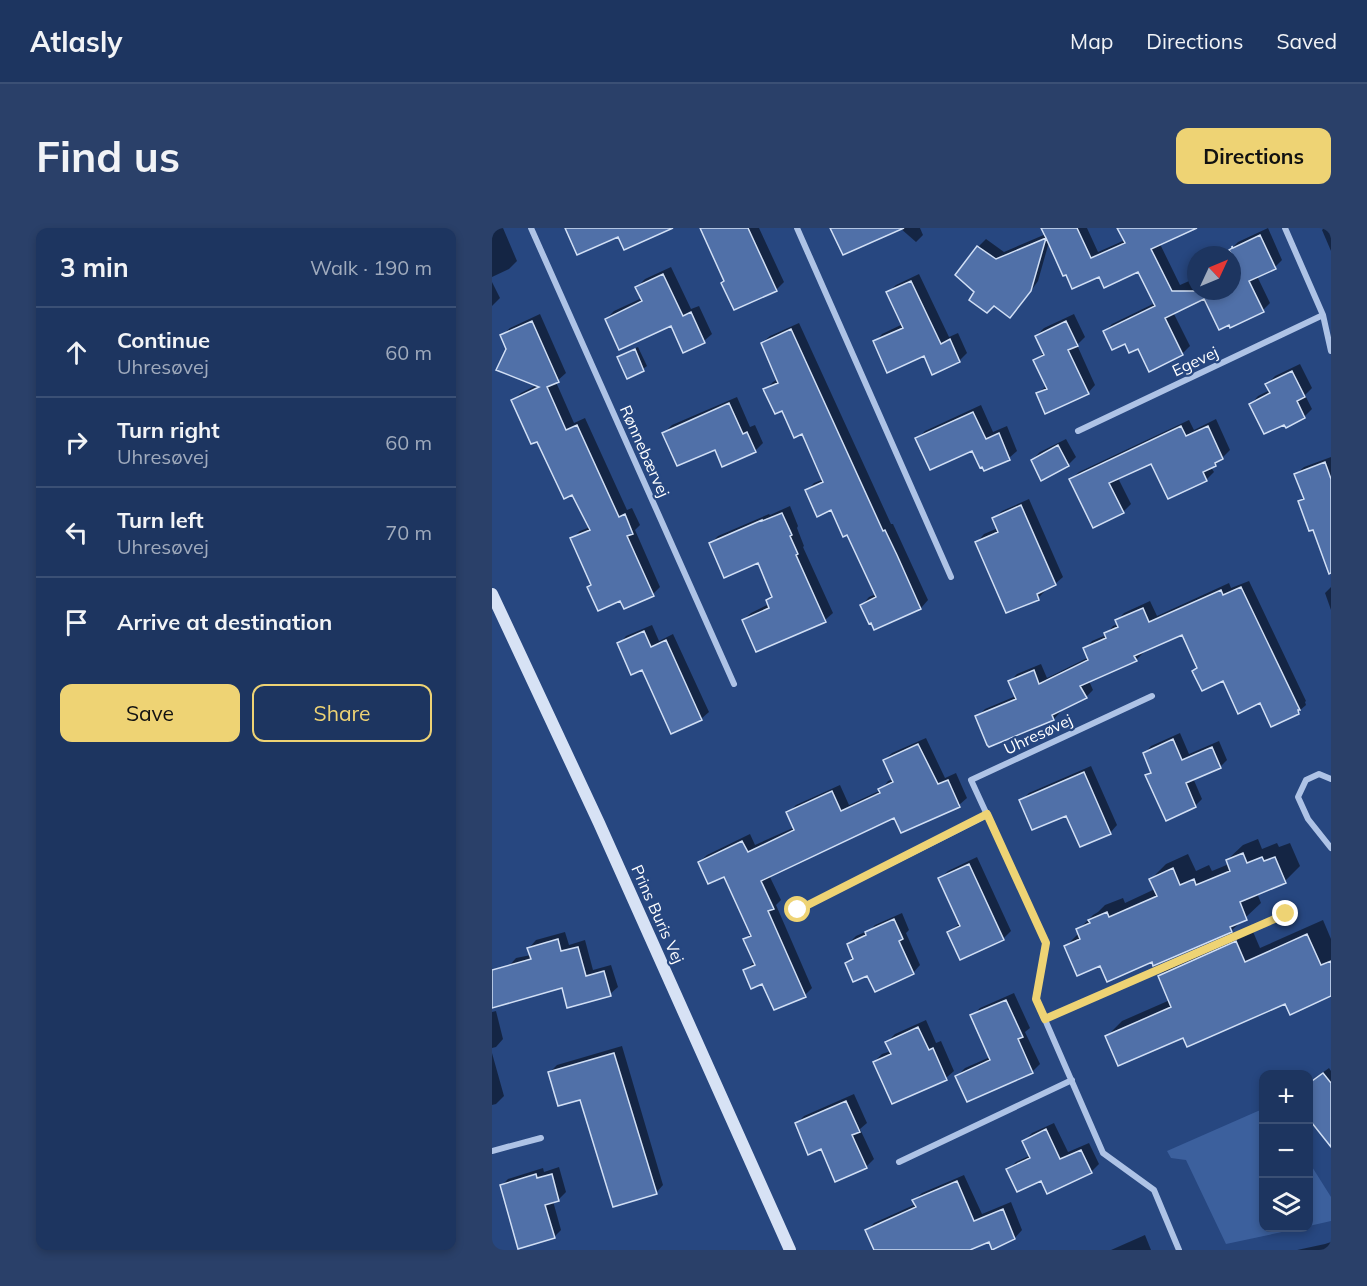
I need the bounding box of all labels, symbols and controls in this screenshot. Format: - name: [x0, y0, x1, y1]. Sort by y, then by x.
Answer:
- text: Atlasly: [30, 24, 122, 59]
- text: Map: [1070, 28, 1113, 54]
- text: Directions: [1146, 28, 1243, 54]
- text: Saved: [1276, 28, 1337, 54]
- button: Directions: [1176, 128, 1331, 184]
- text: Find us: [36, 130, 180, 183]
- north arrow: [1187, 246, 1241, 300]
- text: 3 min: [60, 251, 129, 284]
- text: Walk · 190 m: [310, 255, 432, 280]
- text: Continue: [117, 326, 210, 354]
- icon: ahead: [60, 336, 93, 369]
- text: 60 m: [385, 340, 432, 365]
- street label: Egevej: [1169, 342, 1221, 380]
- text: Uhresøvej: [117, 354, 209, 379]
- street label: Rønnebærvej: [616, 402, 674, 500]
- text: Turn right: [117, 416, 220, 444]
- icon: right: [60, 426, 93, 459]
- text: 60 m: [385, 430, 432, 455]
- text: Uhresøvej: [117, 444, 209, 469]
- text: Turn left: [117, 506, 204, 534]
- icon: left: [60, 516, 93, 549]
- text: 70 m: [385, 520, 432, 545]
- text: Uhresøvej: [117, 534, 209, 559]
- icon: arrive: [60, 606, 93, 639]
- text: Arrive at destination: [117, 608, 332, 636]
- button: Save: [60, 684, 240, 742]
- button: Share: [252, 684, 432, 742]
- street label: Uhresøvej: [1001, 709, 1075, 759]
- street label: Prins Buris Vej: [627, 862, 689, 966]
- route start: [784, 896, 810, 922]
- route end: [1272, 900, 1298, 926]
- map controls: [1259, 1070, 1313, 1232]
- button: +: [1259, 1070, 1313, 1124]
- button: −: [1259, 1124, 1313, 1178]
- button: layers: [1259, 1178, 1313, 1232]

